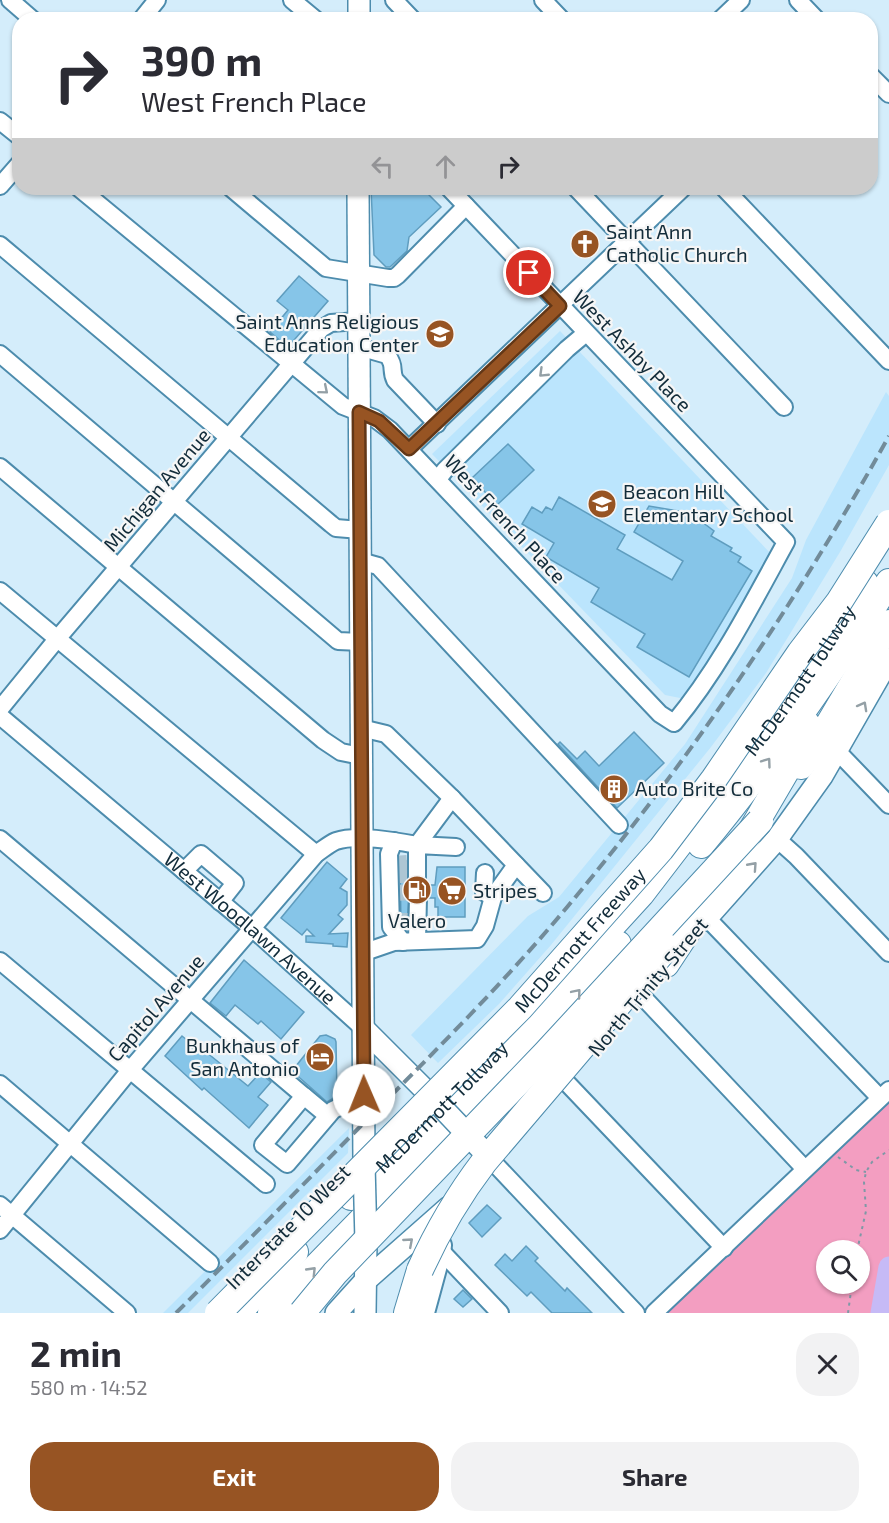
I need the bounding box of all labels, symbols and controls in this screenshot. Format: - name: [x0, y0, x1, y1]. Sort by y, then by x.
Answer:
- text: 390 m: [141, 34, 262, 84]
- icon: right: [42, 36, 120, 114]
- text: West French Place: [141, 85, 367, 117]
- icon: left: [366, 150, 399, 183]
- icon: ahead: [429, 150, 462, 183]
- icon: right: [492, 150, 525, 183]
- place label: Saint Ann Catholic Church: [606, 219, 748, 266]
- church icon: Saint Ann Catholic Church: [569, 228, 601, 260]
- pin: [503, 247, 554, 298]
- icon: arrive: [512, 256, 545, 289]
- street label: West Ashby Place: [568, 284, 697, 416]
- place label: Saint Anns Religious Education Center: [235, 309, 419, 356]
- school or university icon: Saint Anns Religious Education Center: [424, 318, 456, 350]
- one-way arrow: [540, 366, 550, 377]
- one-way arrow: [317, 383, 328, 394]
- street label: Michigan Avenue: [98, 423, 215, 556]
- street label: West French Place: [440, 449, 571, 588]
- place label: Beacon Hill Elementary School: [623, 479, 793, 526]
- school or university icon: Beacon Hill Elementary School: [586, 488, 618, 520]
- street label: McDermott Tollway: [739, 600, 860, 760]
- one-way arrow: [856, 702, 867, 712]
- one-way arrow: [760, 757, 771, 768]
- building icon: Auto Brite Co: [598, 773, 630, 805]
- place label: Auto Brite Co: [635, 776, 753, 800]
- street label: West Woodlawn Avenue: [160, 846, 342, 1009]
- street label: McDermott Freeway: [509, 862, 650, 1017]
- one-way arrow: [746, 863, 757, 873]
- fuel station icon: Valero: [401, 874, 433, 906]
- supermarket icon: Stripes: [436, 875, 468, 907]
- place label: Stripes: [473, 878, 537, 902]
- place label: Valero: [388, 908, 446, 932]
- street label: North Trinity Street: [582, 912, 713, 1061]
- street label: Capitol Avenue: [102, 949, 208, 1066]
- one-way arrow: [569, 989, 580, 1000]
- place label: Bunkhaus of San Antonio: [186, 1033, 299, 1080]
- street label: McDermott Tollway: [370, 1035, 513, 1177]
- hotel icon: Bunkhaus of San Antonio: [304, 1041, 336, 1073]
- position arrow: [332, 1063, 396, 1127]
- street label: Interstate 10 West: [220, 1159, 355, 1294]
- one-way arrow: [402, 1238, 413, 1249]
- map controls: [816, 1240, 870, 1294]
- button: search: [816, 1240, 870, 1294]
- one-way arrow: [304, 1268, 315, 1279]
- text: 2 min: [30, 1331, 122, 1374]
- button: close: [796, 1333, 859, 1396]
- text: 580 m · 14:52: [30, 1375, 147, 1399]
- button: Exit: [30, 1442, 439, 1511]
- button: Share: [451, 1442, 859, 1511]

